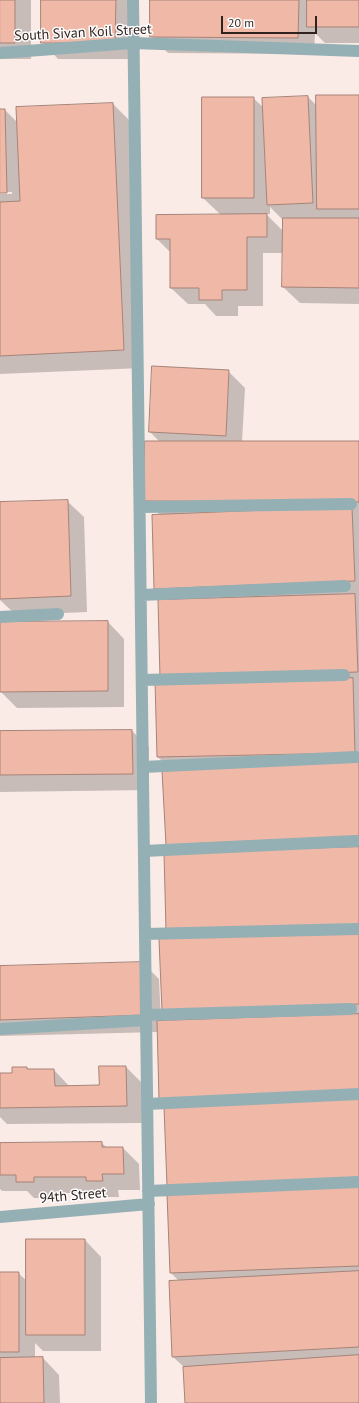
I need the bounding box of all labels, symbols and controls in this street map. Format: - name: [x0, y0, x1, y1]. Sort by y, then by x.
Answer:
- scale bar: [223, 8, 319, 34]
- text: 20 m: [228, 15, 254, 30]
- street label: South Sivan Koil Street: [14, 21, 152, 45]
- street label: 94th Street: [39, 1185, 107, 1207]

